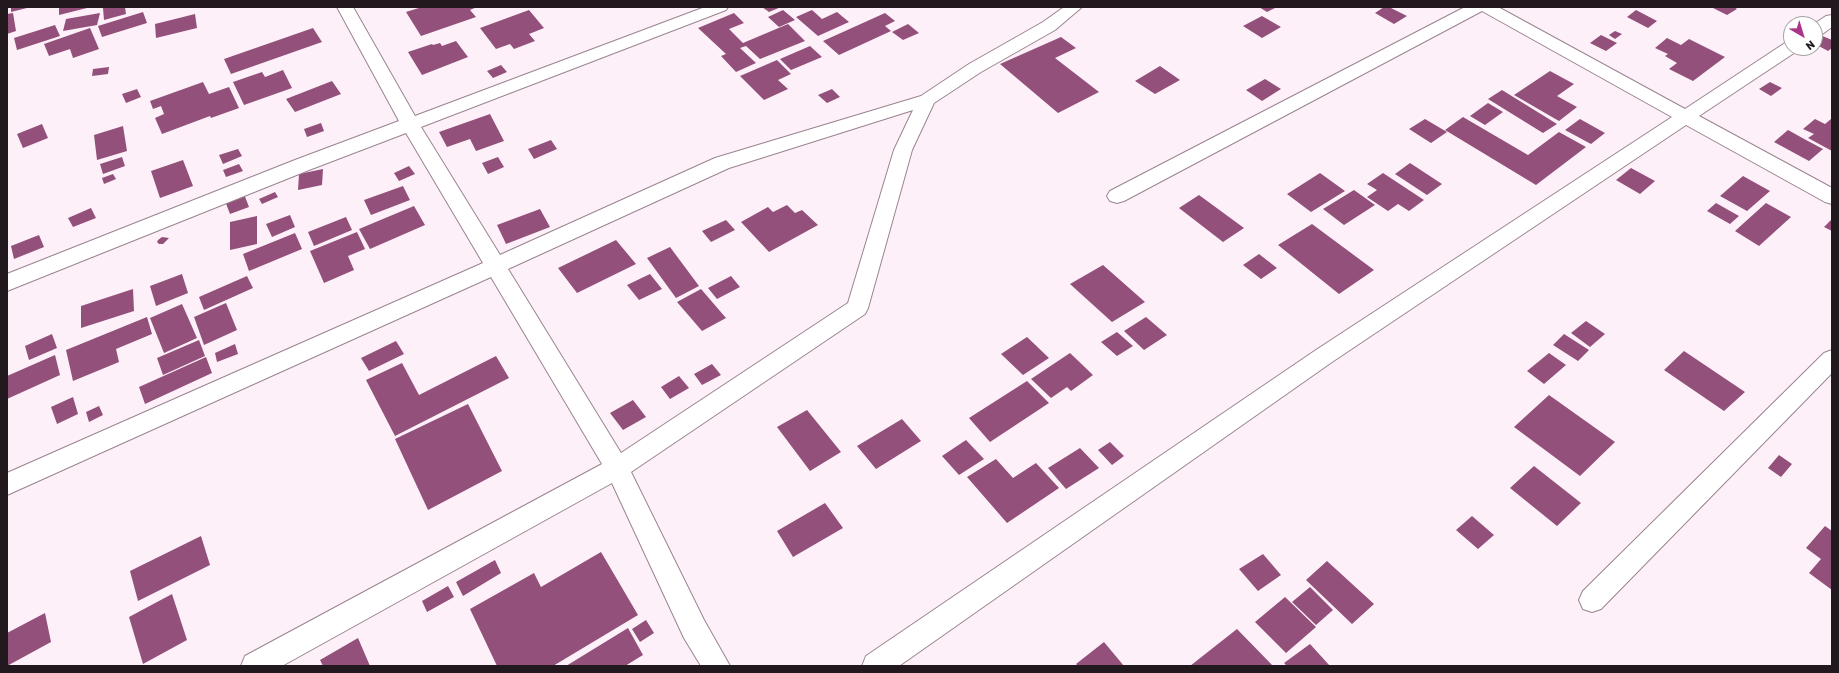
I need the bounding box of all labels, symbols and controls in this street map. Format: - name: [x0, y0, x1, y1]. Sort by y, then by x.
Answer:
- north arrow: [1783, 16, 1823, 56]
- text: N: [1803, 37, 1817, 53]

